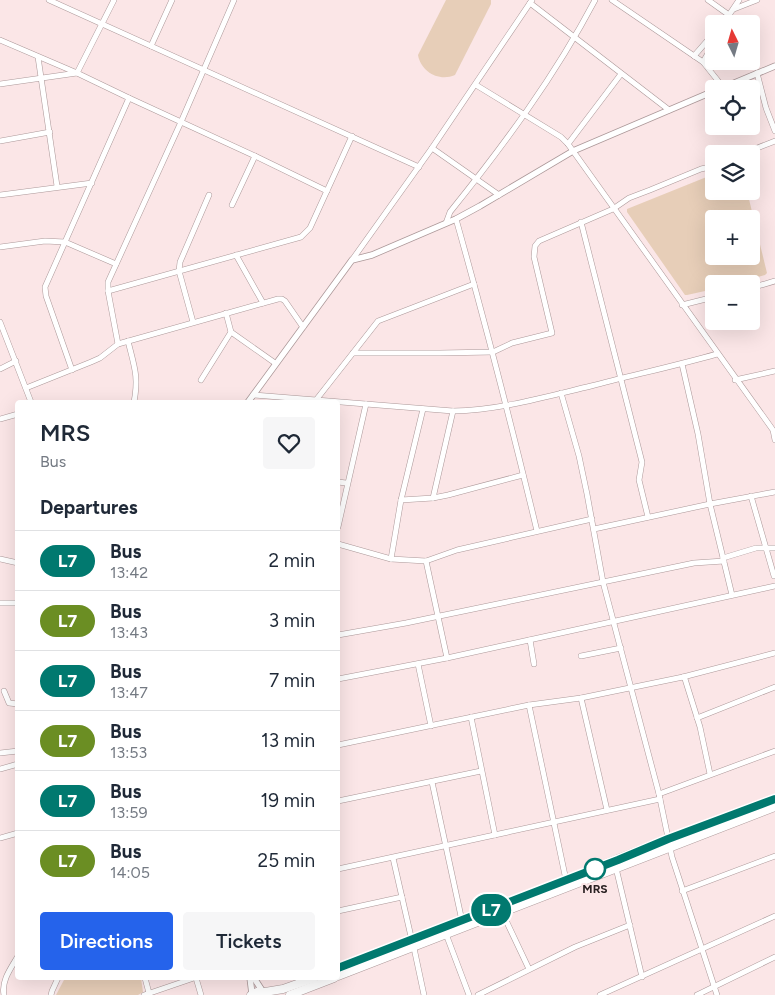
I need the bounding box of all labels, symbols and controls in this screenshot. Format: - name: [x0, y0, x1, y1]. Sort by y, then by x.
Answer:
- north arrow: [705, 15, 760, 70]
- map controls: [705, 15, 760, 330]
- button: locate: [705, 80, 760, 135]
- button: layers: [705, 145, 760, 200]
- button: +: [705, 210, 760, 265]
- button: −: [705, 275, 760, 330]
- button: heart: [263, 417, 315, 469]
- text: MRS: [40, 418, 90, 447]
- text: Bus: [40, 452, 66, 471]
- text: Departures: [40, 496, 138, 519]
- text: Bus: [110, 540, 141, 563]
- text: 2 min: [269, 549, 315, 572]
- text: L7: [58, 550, 77, 572]
- text: 13:42: [110, 563, 148, 582]
- text: Bus: [110, 600, 141, 623]
- text: 3 min: [269, 609, 315, 632]
- text: L7: [58, 610, 77, 632]
- text: 13:43: [110, 623, 148, 642]
- text: Bus: [110, 660, 141, 683]
- text: 7 min: [269, 669, 315, 692]
- text: L7: [58, 670, 77, 692]
- text: 13:47: [110, 683, 148, 702]
- text: Bus: [110, 720, 141, 743]
- text: 13 min: [261, 729, 315, 752]
- text: L7: [58, 730, 77, 752]
- text: 13:53: [110, 743, 147, 762]
- text: Bus: [110, 780, 141, 803]
- text: 19 min: [261, 789, 315, 812]
- text: L7: [58, 790, 77, 812]
- text: 13:59: [110, 803, 148, 822]
- text: Bus: [110, 840, 141, 863]
- text: 25 min: [258, 849, 315, 872]
- text: L7: [58, 850, 77, 872]
- marker: MRS: [584, 858, 606, 880]
- text: 14:05: [110, 863, 150, 882]
- place label: MRS: [582, 882, 608, 896]
- line badge: L7: [468, 894, 514, 926]
- text: L7: [481, 899, 501, 921]
- button: Directions: [40, 912, 173, 970]
- button: Tickets: [183, 912, 315, 970]

